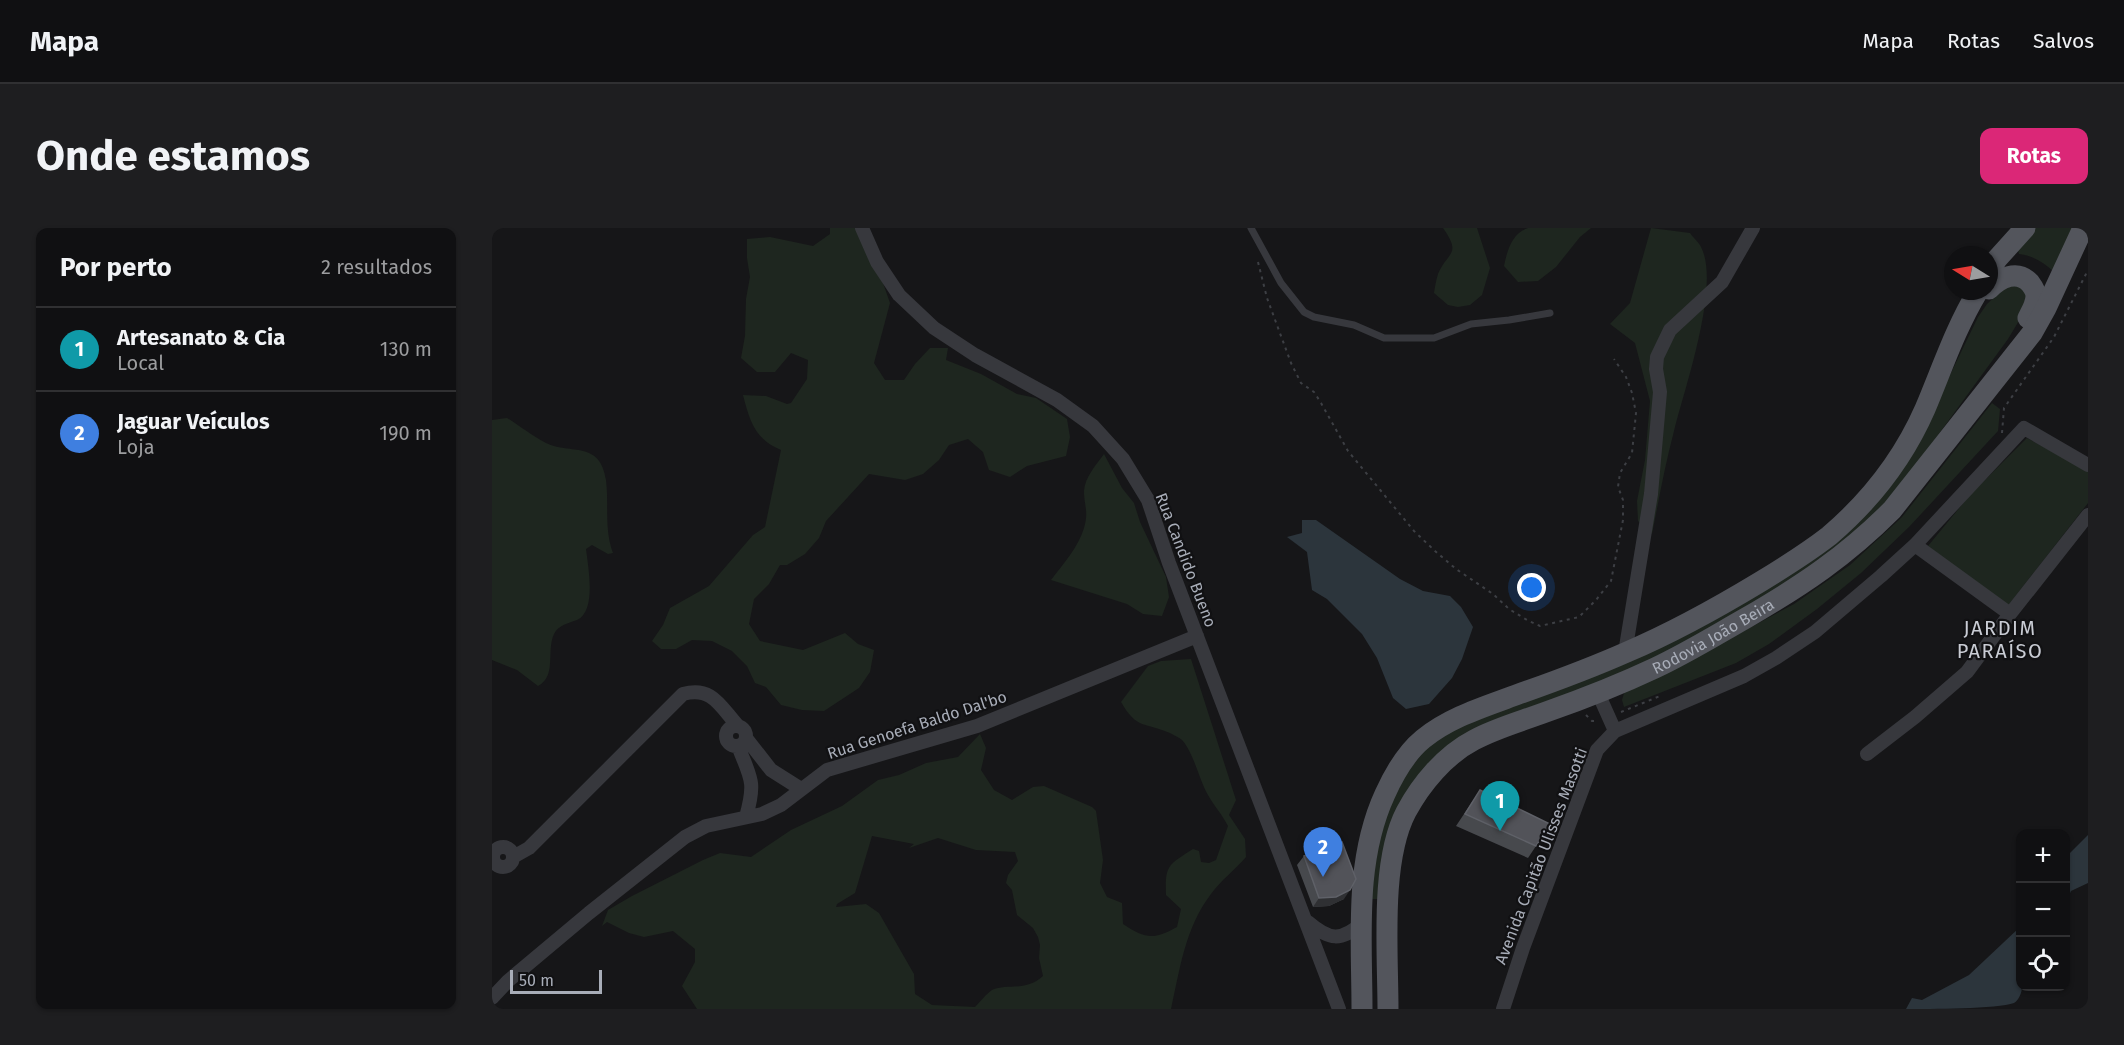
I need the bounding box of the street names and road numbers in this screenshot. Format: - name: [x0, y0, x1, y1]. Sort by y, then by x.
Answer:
- street label: Rua Candido Bueno: [1152, 490, 1220, 630]
- street label: Rodovia João Beira: [1649, 594, 1777, 678]
- street label: Rua Genoefa Baldo Dal'bo: [825, 687, 1009, 763]
- street label: Avenida Capitão Ulisses Masotti: [1491, 745, 1591, 967]

